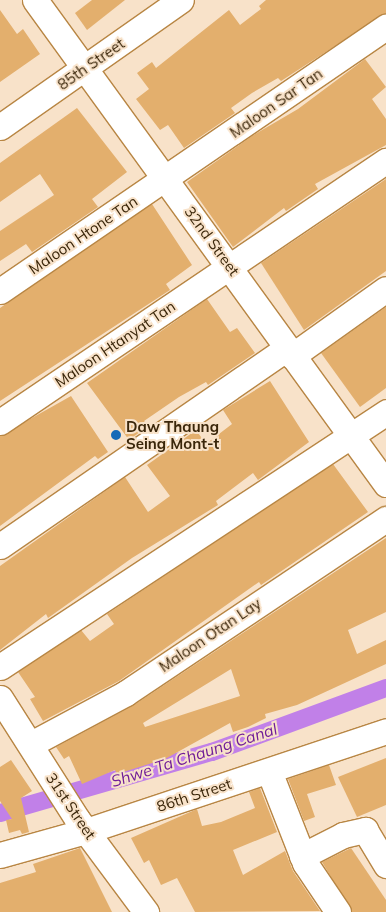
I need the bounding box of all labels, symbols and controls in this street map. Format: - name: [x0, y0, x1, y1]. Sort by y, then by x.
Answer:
- street label: 85th Street: [54, 34, 128, 94]
- street label: Maloon Sar Tan: [226, 64, 326, 142]
- street label: Maloon Htone Tan: [25, 192, 141, 278]
- street label: 32nd Street: [181, 203, 243, 279]
- street label: Maloon Htanyat Tan: [51, 297, 179, 391]
- place label: Daw Thaung Seing Mont-t: [126, 417, 219, 452]
- marker: Daw Thaung Seing Mont-t: [110, 429, 122, 441]
- street label: Maloon Otan Lay: [156, 594, 264, 676]
- water label: Shwe Ta Chaung Canal: [108, 719, 280, 791]
- street label: 31st Street: [42, 769, 100, 843]
- street label: 86th Street: [154, 774, 234, 816]

